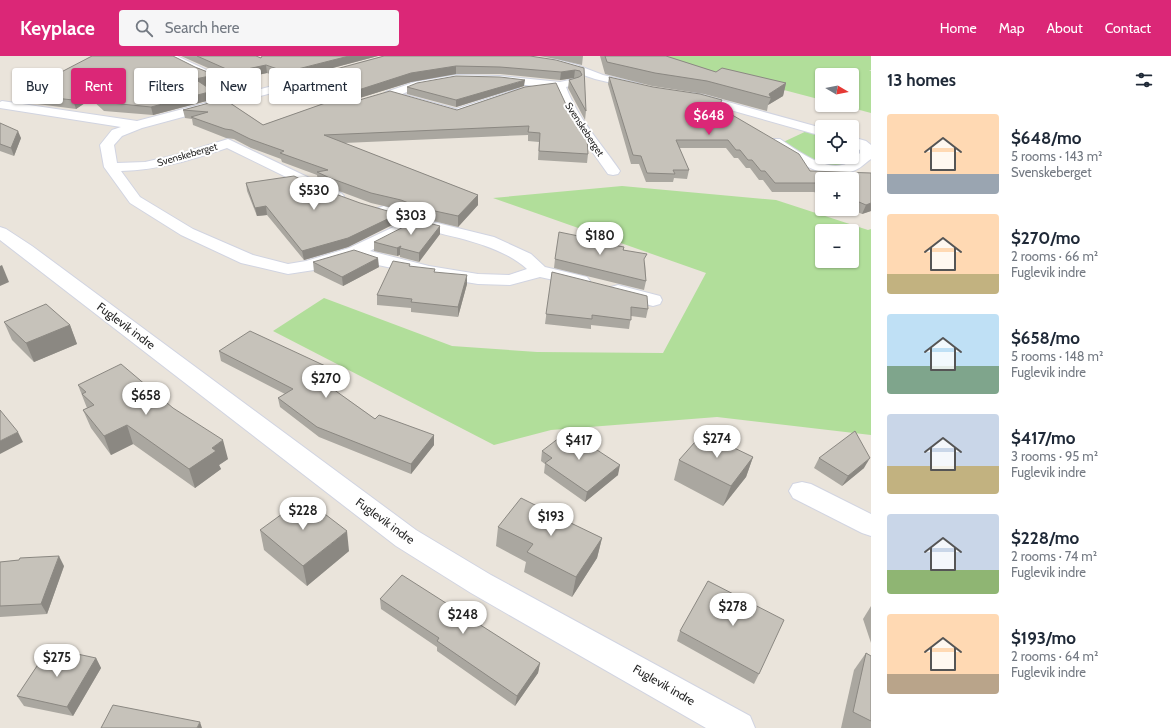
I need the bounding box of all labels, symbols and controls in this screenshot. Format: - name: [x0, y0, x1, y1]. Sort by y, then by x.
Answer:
- search box: [119, 10, 399, 46]
- text: Keyplace: [20, 17, 95, 40]
- icon: search: [133, 17, 155, 39]
- text: Search here: [165, 19, 239, 37]
- text: Home: [940, 19, 977, 37]
- text: Map: [999, 19, 1024, 37]
- text: About: [1046, 19, 1083, 37]
- text: Contact: [1105, 19, 1151, 37]
- chip: Buy: [12, 68, 63, 104]
- chip: Rent: [71, 68, 126, 104]
- chip: Filters: [134, 68, 198, 104]
- chip: New: [206, 68, 261, 104]
- chip: Apartment: [269, 68, 361, 104]
- north arrow: [815, 68, 859, 112]
- map controls: [815, 68, 859, 268]
- icon: filters: [1133, 69, 1155, 91]
- text: 13 homes: [887, 70, 956, 90]
- street label: Svenskeberget: [562, 100, 607, 159]
- pin: $648: [685, 102, 733, 136]
- text: $648: [694, 107, 724, 123]
- button: locate: [815, 120, 859, 164]
- text: $648/mo: [1011, 128, 1081, 148]
- icon: home: [919, 130, 967, 178]
- street label: Svenskeberget: [156, 140, 219, 169]
- text: 5 rooms · 143 m²: [1011, 148, 1102, 164]
- text: Svenskeberget: [1011, 164, 1092, 180]
- button: +: [815, 172, 859, 216]
- pin: $530: [290, 177, 338, 211]
- text: $530: [299, 182, 329, 198]
- pin: $303: [387, 202, 435, 236]
- text: $303: [396, 207, 426, 223]
- pin: $180: [576, 222, 624, 256]
- button: −: [815, 224, 859, 268]
- text: $180: [585, 227, 615, 243]
- text: $270/mo: [1011, 228, 1080, 248]
- icon: home: [919, 230, 967, 278]
- text: 2 rooms · 66 m²: [1011, 248, 1098, 264]
- text: Fuglevik indre: [1011, 264, 1086, 280]
- street label: Fuglevik indre: [94, 299, 158, 352]
- text: $658/mo: [1011, 328, 1080, 348]
- icon: home: [919, 330, 967, 378]
- text: 5 rooms · 148 m²: [1011, 348, 1103, 364]
- text: Fuglevik indre: [1011, 364, 1086, 380]
- pin: $270: [302, 365, 350, 399]
- text: $270: [311, 370, 341, 386]
- pin: $658: [122, 382, 170, 416]
- text: $658: [131, 387, 161, 403]
- pin: $274: [693, 425, 741, 459]
- pin: $417: [555, 427, 603, 461]
- text: $417/mo: [1011, 428, 1075, 448]
- text: $274: [703, 430, 731, 446]
- icon: home: [919, 430, 967, 478]
- text: $417: [566, 432, 592, 448]
- text: 3 rooms · 95 m²: [1011, 448, 1098, 464]
- text: Fuglevik indre: [1011, 464, 1086, 480]
- street label: Fuglevik indre: [353, 494, 418, 547]
- pin: $228: [279, 497, 327, 531]
- text: $228: [288, 502, 318, 518]
- pin: $193: [527, 503, 575, 537]
- text: $193: [538, 508, 564, 524]
- text: $228/mo: [1011, 528, 1079, 548]
- icon: home: [919, 530, 967, 578]
- text: 2 rooms · 74 m²: [1011, 548, 1097, 564]
- text: Fuglevik indre: [1011, 564, 1086, 580]
- pin: $278: [709, 593, 757, 627]
- text: $278: [719, 598, 747, 614]
- pin: $248: [439, 601, 487, 635]
- text: $248: [448, 606, 478, 622]
- text: $193/mo: [1011, 628, 1076, 648]
- icon: home: [919, 630, 967, 678]
- pin: $275: [33, 644, 81, 678]
- text: 2 rooms · 64 m²: [1011, 648, 1098, 664]
- text: $275: [43, 649, 71, 665]
- street label: Fuglevik indre: [631, 661, 698, 708]
- text: Fuglevik indre: [1011, 664, 1086, 680]

